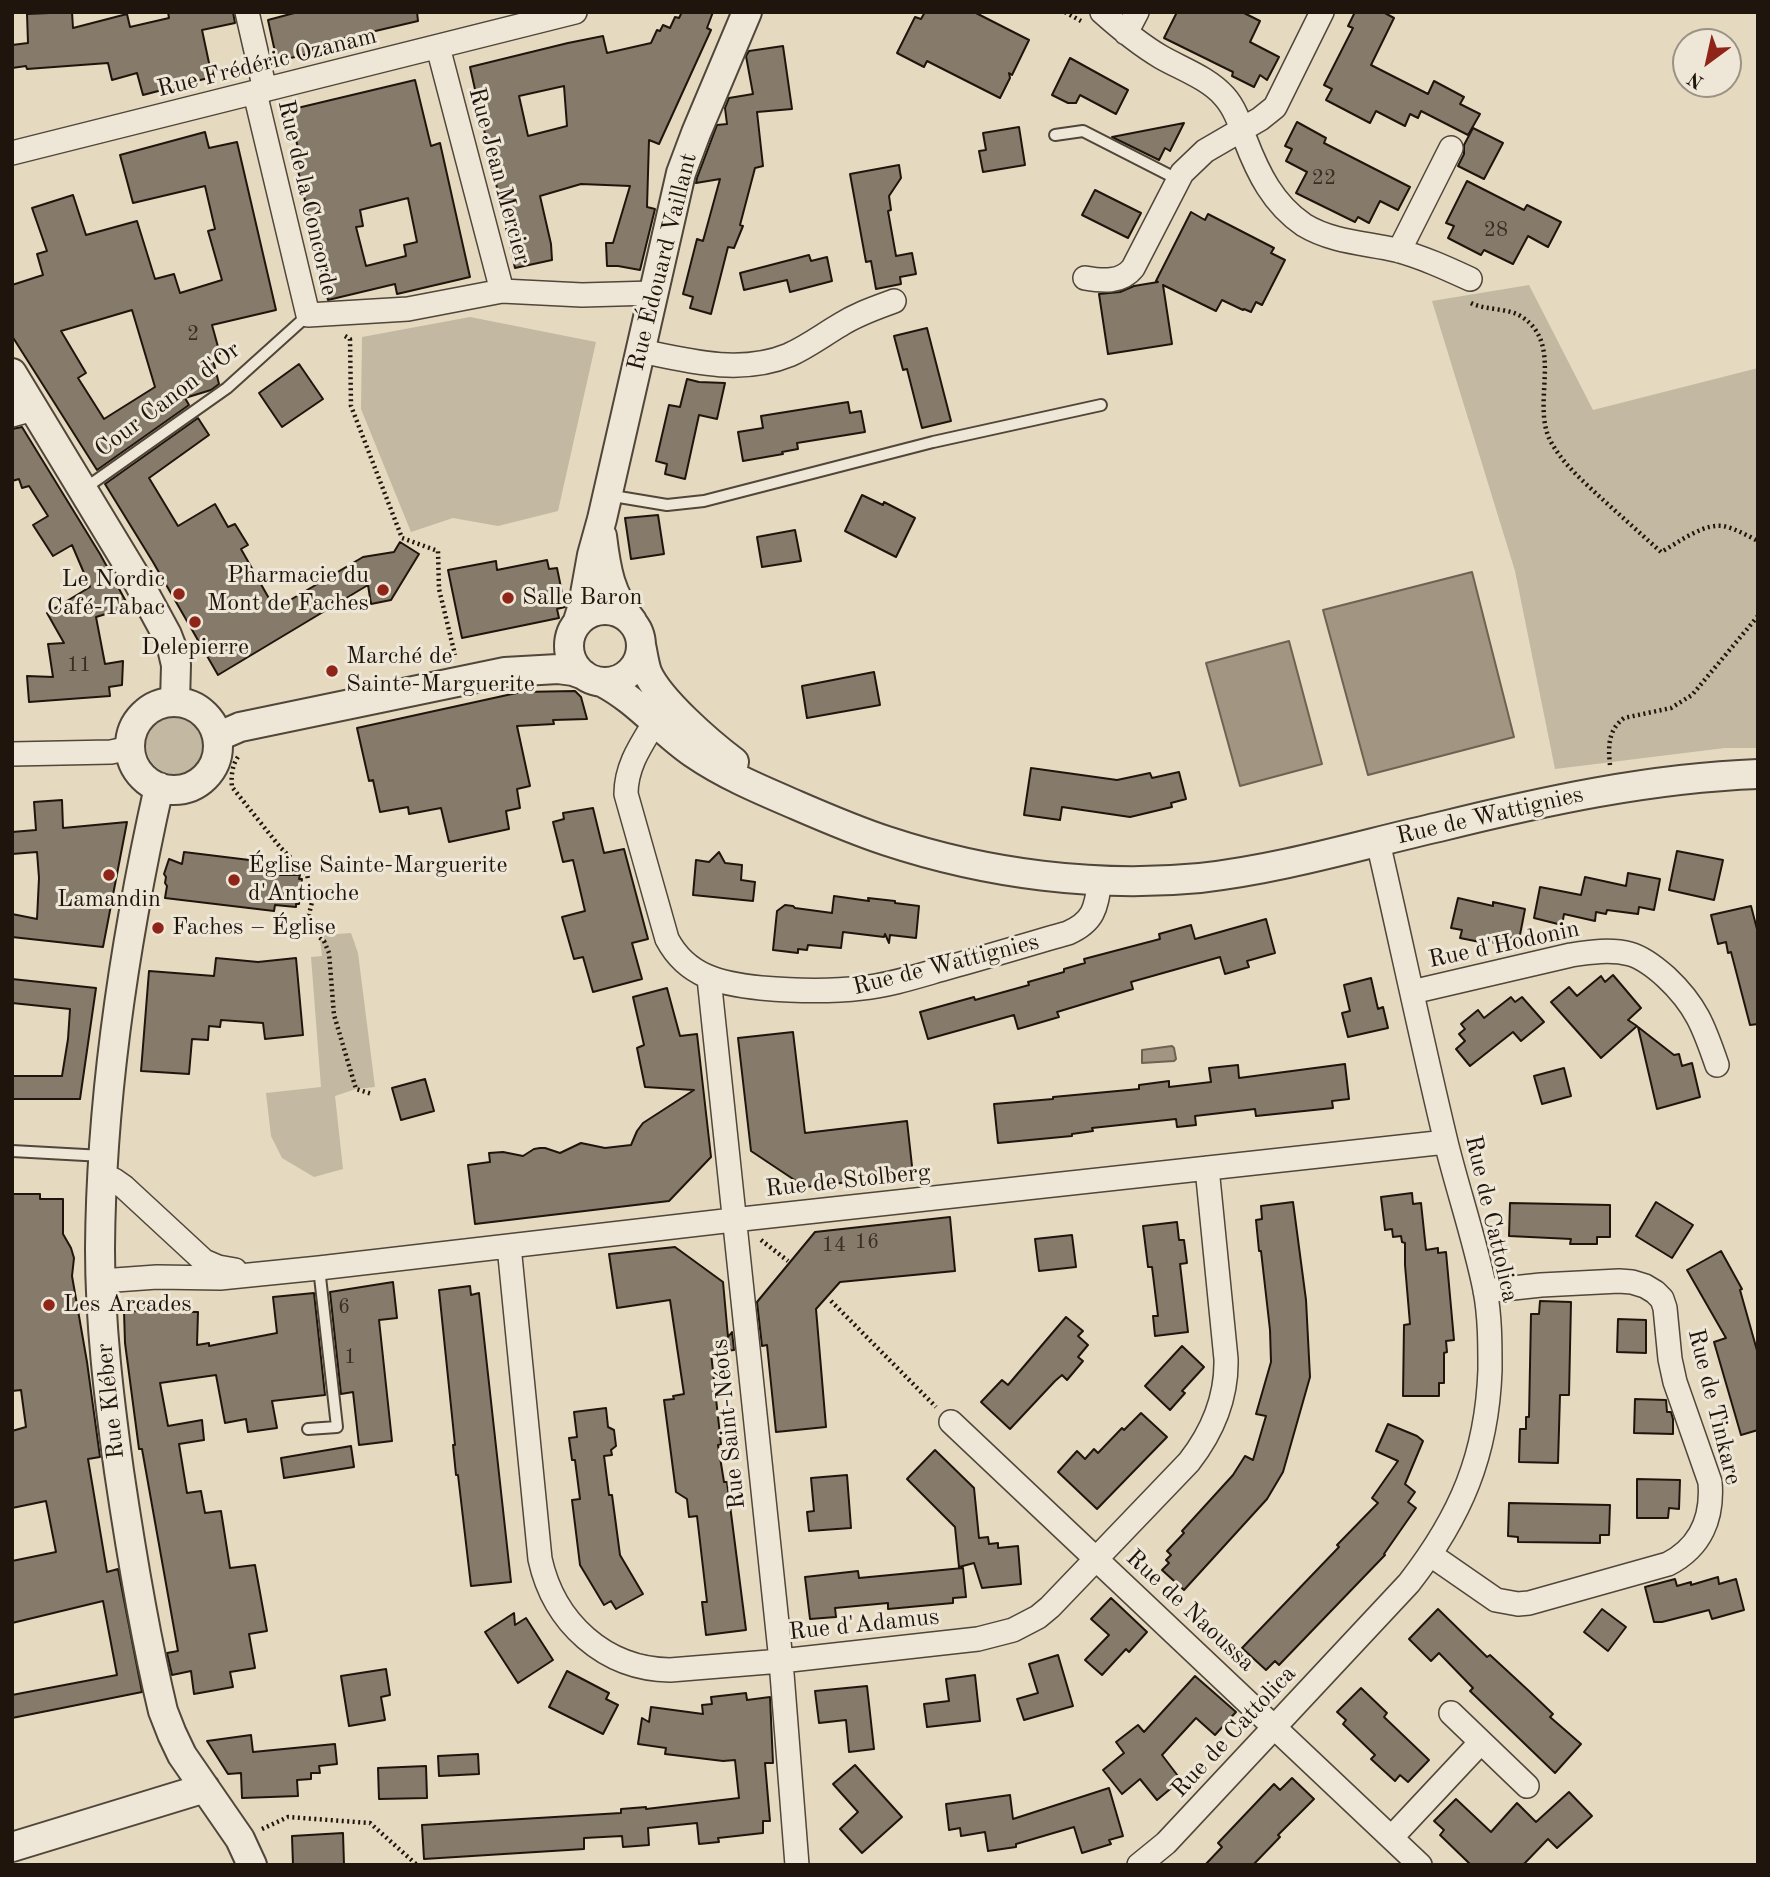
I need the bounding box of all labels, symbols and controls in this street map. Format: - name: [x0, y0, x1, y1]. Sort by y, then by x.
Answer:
- street label: Rue Frédéric Ozanam: [154, 22, 380, 104]
- north arrow: [1672, 28, 1742, 98]
- text: N: [1685, 67, 1708, 91]
- street label: Rue Jean Mercier: [462, 84, 536, 268]
- street label: Rue de la Concorde: [270, 97, 344, 299]
- street label: Rue Édouard Vaillant: [622, 150, 704, 374]
- house number: 22: [1312, 165, 1336, 191]
- house number: 28: [1484, 217, 1508, 243]
- house number: 2: [187, 321, 199, 347]
- street label: Cour Canon d'Or: [90, 336, 246, 464]
- place label: Pharmacie du Mont de Faches: [207, 562, 369, 618]
- place label: Le Nordic Café-Tabac: [47, 566, 165, 622]
- marker: Pharmacie du Mont de Faches: [375, 582, 391, 598]
- place label: Salle Baron: [522, 584, 643, 612]
- marker: Le Nordic Café-Tabac: [171, 586, 187, 602]
- marker: Salle Baron: [500, 590, 516, 606]
- marker: Delepierre: [187, 614, 203, 630]
- place label: Delepierre: [141, 634, 249, 662]
- place label: Marché de Sainte-Marguerite: [346, 643, 535, 699]
- house number: 11: [67, 652, 91, 678]
- marker: Marché de Sainte-Marguerite: [324, 663, 340, 679]
- street label: Rue de Wattignies: [1394, 781, 1586, 851]
- place label: Église Sainte-Marguerite d'Antioche: [248, 852, 508, 908]
- marker: Lamandin: [101, 867, 117, 883]
- marker: Église Sainte-Marguerite d'Antioche: [226, 872, 242, 888]
- place label: Lamandin: [57, 886, 161, 914]
- place label: Faches – Église: [172, 914, 336, 942]
- street label: Rue d'Hodonin: [1426, 915, 1582, 975]
- marker: Faches – Église: [150, 920, 166, 936]
- street label: Rue de Wattignies: [850, 928, 1042, 1002]
- street label: Rue de Cattolica: [1458, 1133, 1524, 1305]
- street label: Rue de Stolberg: [764, 1158, 932, 1204]
- house number: 16: [855, 1229, 879, 1255]
- house number: 14: [822, 1232, 846, 1258]
- place label: Les Arcades: [63, 1291, 192, 1319]
- house number: 6: [338, 1294, 350, 1320]
- marker: Les Arcades: [41, 1297, 57, 1313]
- street label: Rue de Tinkare: [1681, 1326, 1747, 1488]
- street label: Rue Saint-Néots: [706, 1337, 752, 1511]
- street label: Rue Kléber: [91, 1342, 131, 1460]
- house number: 1: [344, 1344, 356, 1370]
- street label: Rue de Naoussa: [1120, 1544, 1260, 1678]
- street label: Rue d'Adamus: [787, 1603, 941, 1647]
- street label: Rue de Cattolica: [1166, 1660, 1302, 1804]

